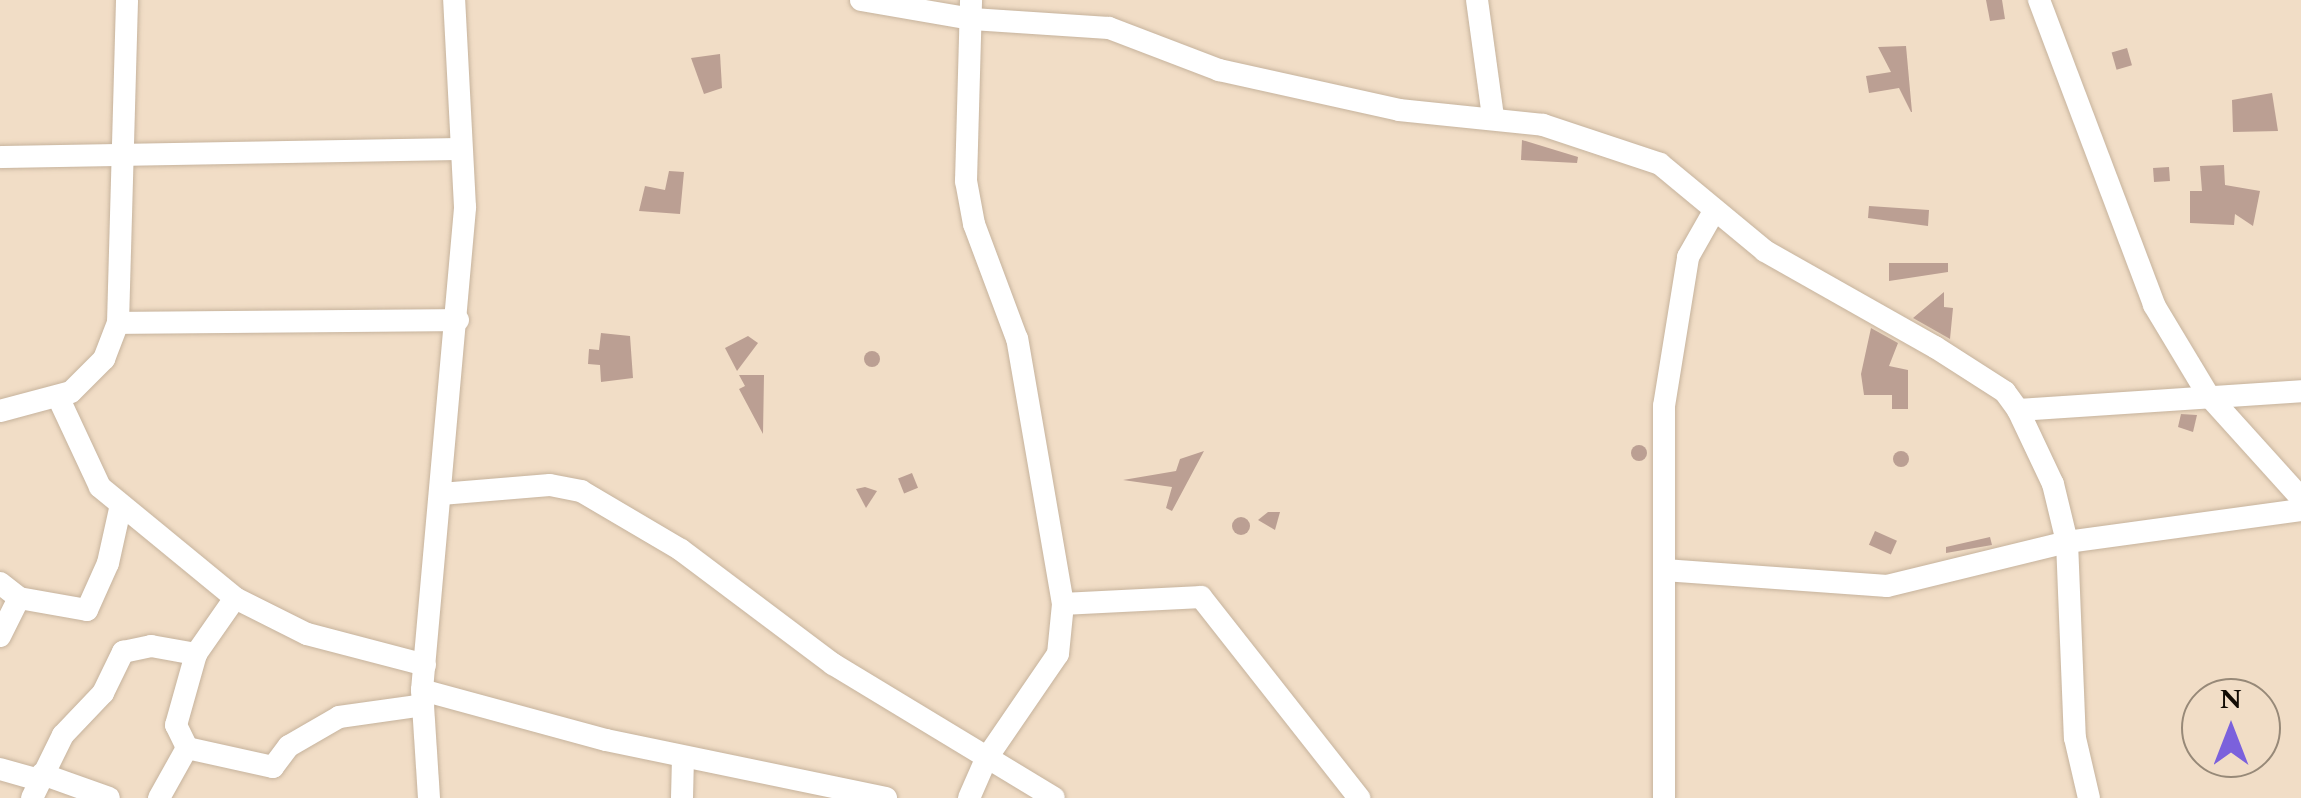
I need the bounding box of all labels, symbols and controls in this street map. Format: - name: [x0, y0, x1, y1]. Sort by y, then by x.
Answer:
- north arrow: [2181, 678, 2281, 778]
- text: N: [2220, 678, 2242, 721]

